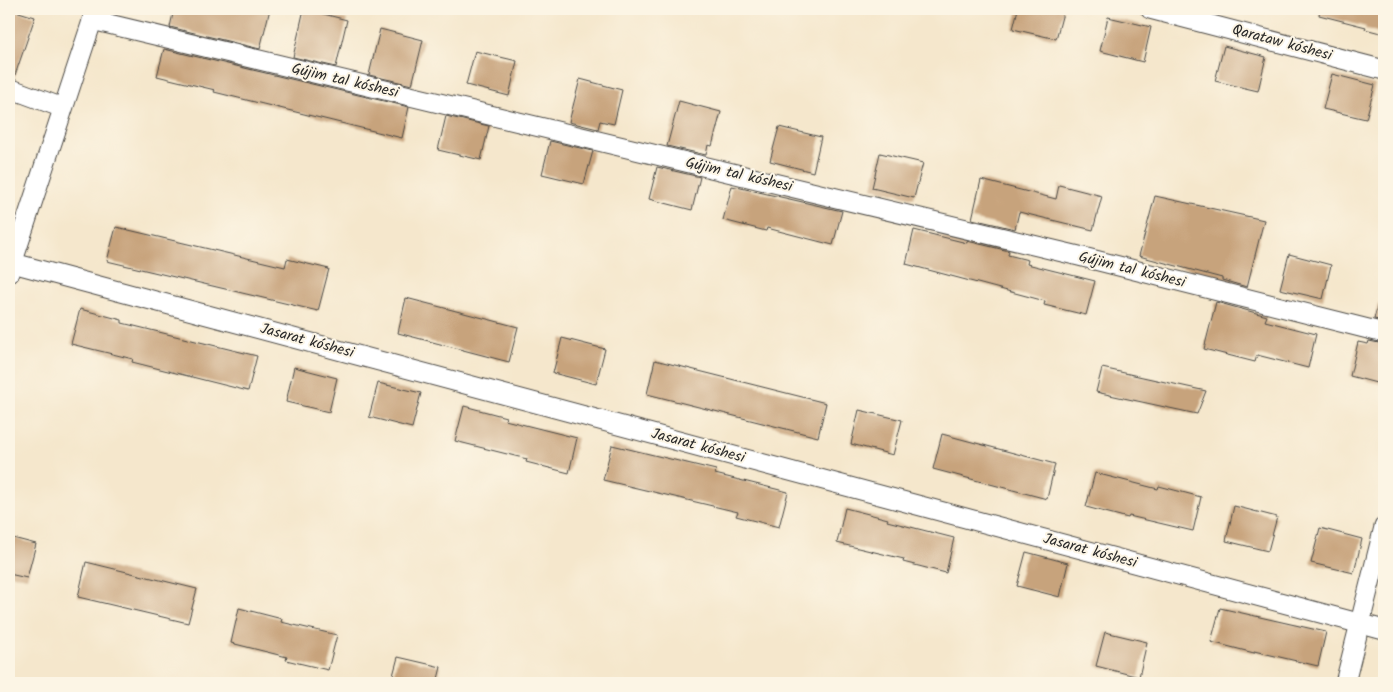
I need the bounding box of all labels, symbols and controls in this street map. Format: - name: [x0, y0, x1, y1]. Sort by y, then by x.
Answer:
- street label: Qarataw kóshesi: [1229, 18, 1336, 68]
- street label: Gújim tal kóshesi: [289, 57, 402, 105]
- street label: Gújim tal kóshesi: [683, 151, 796, 199]
- street label: Gújim tal kóshesi: [1076, 245, 1189, 295]
- street label: Jasarat kóshesi: [257, 317, 358, 365]
- street label: Jasarat kóshesi: [648, 422, 749, 470]
- street label: Jasarat kóshesi: [1040, 527, 1141, 575]

